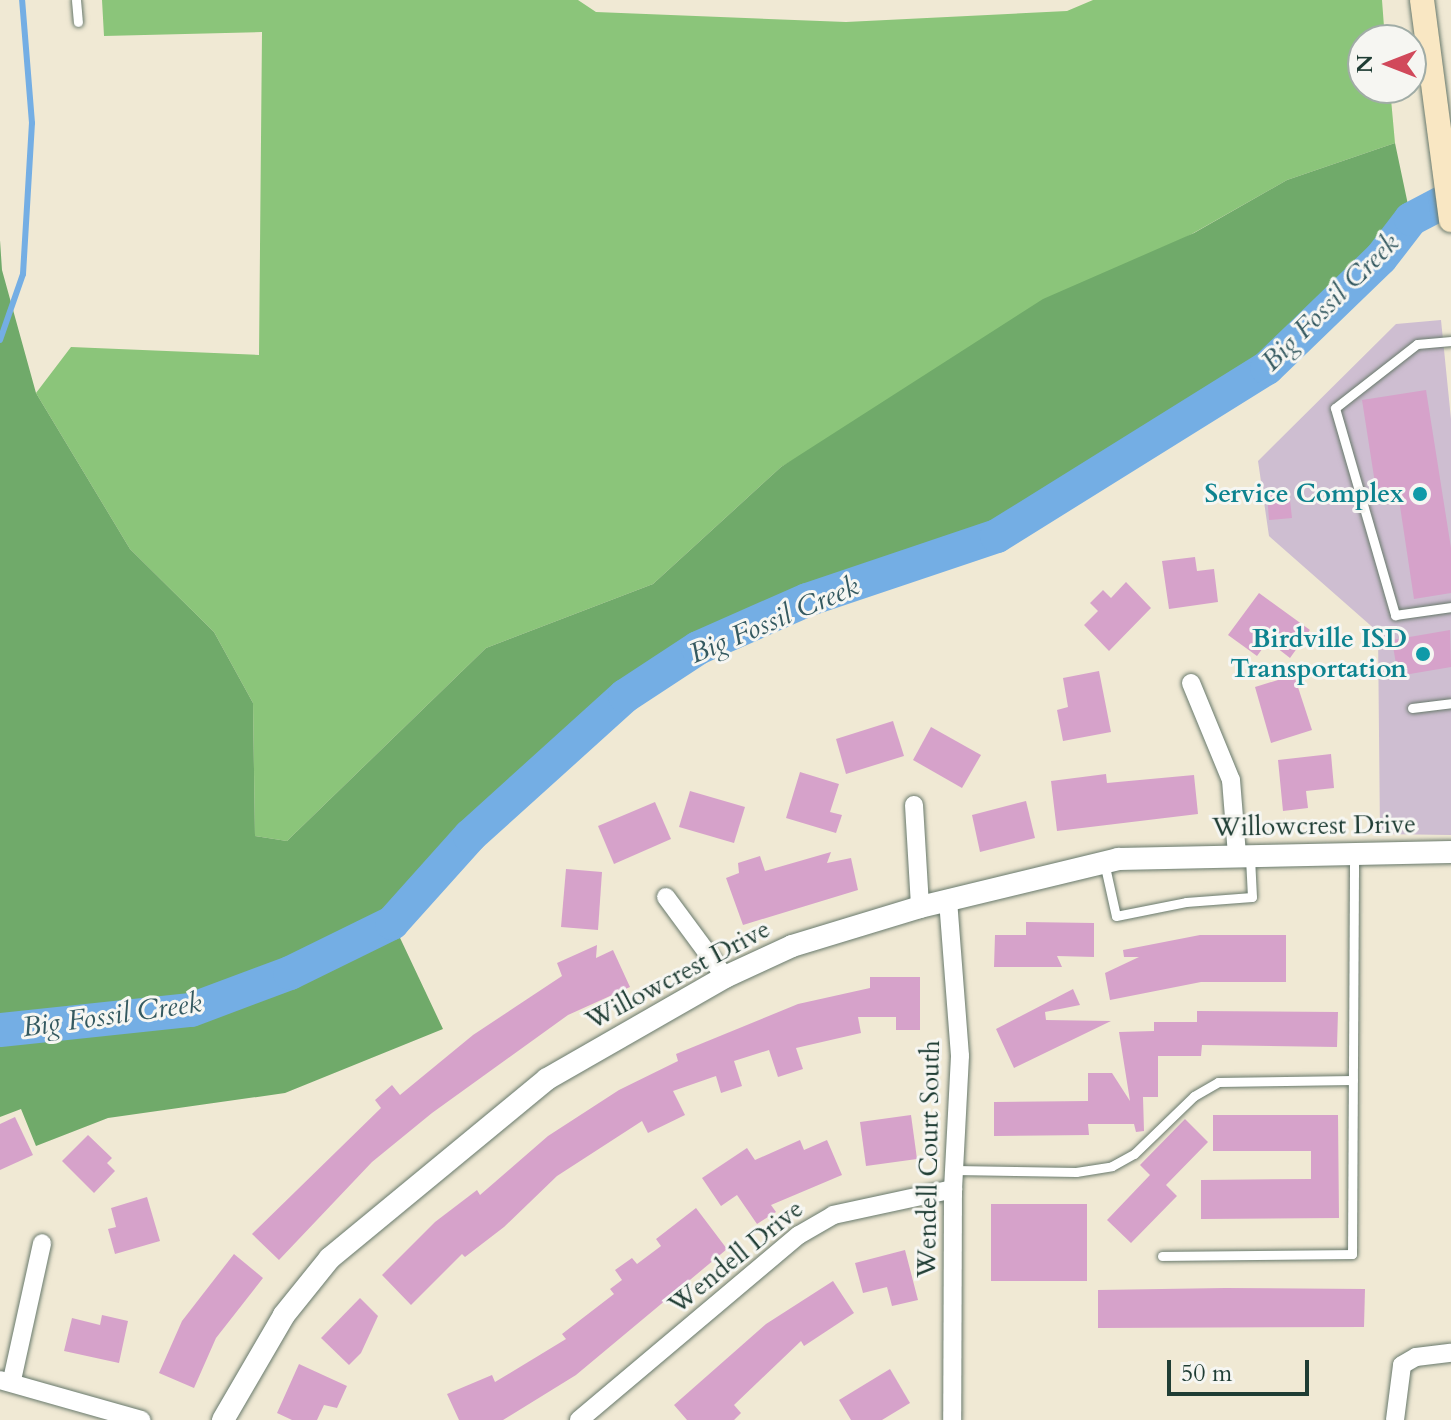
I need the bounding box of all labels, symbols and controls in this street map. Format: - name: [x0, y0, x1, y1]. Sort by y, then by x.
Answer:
- north arrow: [1347, 24, 1427, 104]
- text: N: [1350, 54, 1380, 74]
- water label: Big Fossil Creek: [1254, 226, 1406, 378]
- place label: Service Complex: [1205, 478, 1404, 510]
- marker: Service Complex: [1411, 485, 1429, 503]
- water label: Big Fossil Creek: [684, 569, 864, 671]
- place label: Birdville ISD Transportation: [1230, 623, 1407, 684]
- marker: Birdville ISD Transportation: [1414, 645, 1432, 663]
- street label: Willowcrest Drive: [1212, 809, 1416, 843]
- street label: Willowcrest Drive: [581, 913, 775, 1037]
- water label: Big Fossil Creek: [20, 986, 204, 1044]
- street label: Wendell Court South: [911, 1040, 947, 1278]
- street label: Wendell Drive: [662, 1193, 810, 1321]
- scale bar: [1171, 1344, 1313, 1394]
- text: 50 m: [1181, 1357, 1232, 1390]

